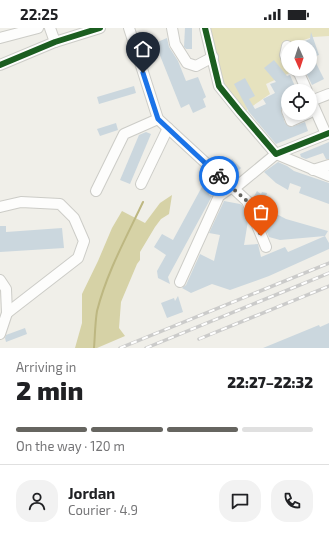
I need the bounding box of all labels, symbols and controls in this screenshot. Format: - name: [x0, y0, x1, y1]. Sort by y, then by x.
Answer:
- text: 22:25: [20, 5, 58, 23]
- pin: [126, 32, 160, 73]
- icon: home: [132, 38, 154, 60]
- north arrow: [281, 40, 317, 76]
- map controls: [281, 40, 317, 120]
- button: locate: [281, 84, 317, 120]
- courier: [199, 156, 239, 196]
- icon: bike: [208, 165, 230, 187]
- pin: [244, 195, 278, 236]
- icon: bag: [250, 201, 272, 223]
- text: Arriving in: [16, 359, 76, 375]
- text: 22:27–22:32: [227, 373, 313, 391]
- text: 2 min: [16, 374, 83, 405]
- text: On the way · 120 m: [16, 438, 125, 454]
- button: person: [16, 480, 58, 522]
- button: chat: [219, 480, 261, 522]
- button: phone: [271, 480, 313, 522]
- text: Jordan: [68, 484, 115, 502]
- text: Courier · 4.9: [68, 502, 138, 518]

